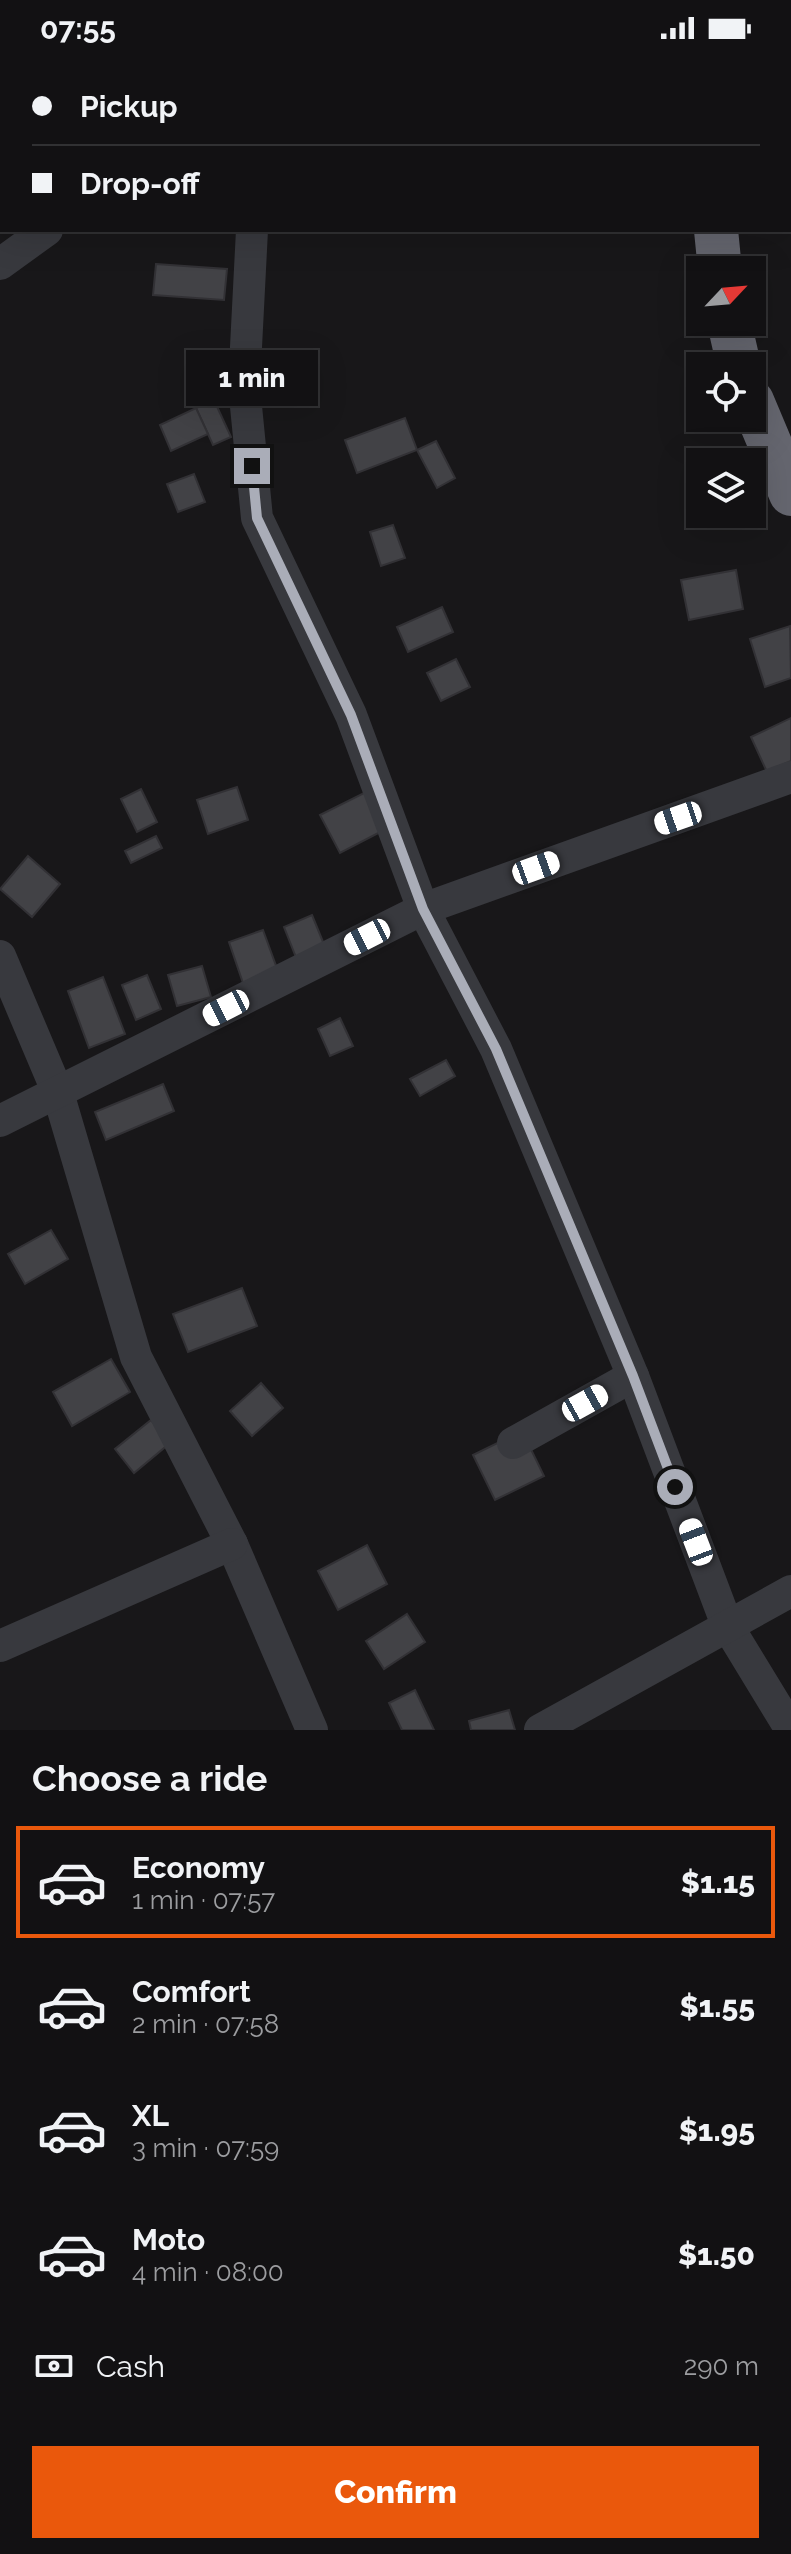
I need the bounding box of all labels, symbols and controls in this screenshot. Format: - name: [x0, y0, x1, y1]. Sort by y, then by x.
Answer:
- text: 07:55: [40, 11, 116, 46]
- text: Pickup: [80, 89, 178, 124]
- text: Drop-off: [80, 166, 200, 201]
- north arrow: [686, 256, 766, 336]
- map controls: [686, 256, 766, 528]
- callout: 1 min: [186, 350, 318, 406]
- button: locate: [686, 352, 766, 432]
- text: 1 min: [219, 363, 285, 393]
- route end: [234, 448, 270, 484]
- button: layers: [686, 448, 766, 528]
- car: [651, 799, 705, 837]
- car: [509, 849, 563, 887]
- car: [340, 915, 394, 959]
- car: [199, 986, 253, 1030]
- car: [558, 1381, 612, 1425]
- route start: [657, 1469, 693, 1505]
- car: [676, 1515, 716, 1569]
- text: Choose a ride: [32, 1757, 267, 1799]
- icon: car: [36, 1846, 108, 1918]
- text: Economy: [132, 1850, 265, 1885]
- text: $1.15: [681, 1865, 755, 1900]
- text: 1 min · 07:57: [132, 1885, 275, 1915]
- icon: car: [36, 1970, 108, 2042]
- text: Comfort: [132, 1974, 251, 2009]
- text: $1.55: [680, 1989, 755, 2024]
- text: 2 min · 07:58: [132, 2009, 279, 2039]
- icon: car: [36, 2094, 108, 2166]
- text: XL: [132, 2098, 169, 2133]
- text: $1.95: [679, 2113, 755, 2148]
- text: 3 min · 07:59: [132, 2133, 279, 2163]
- icon: car: [36, 2218, 108, 2290]
- text: Moto: [132, 2222, 205, 2257]
- text: $1.50: [678, 2237, 755, 2272]
- text: 4 min · 08:00: [132, 2257, 284, 2287]
- icon: cash: [32, 2344, 76, 2388]
- text: Cash: [96, 2349, 165, 2384]
- text: 290 m: [684, 2351, 759, 2381]
- button: Confirm: [32, 2446, 759, 2538]

